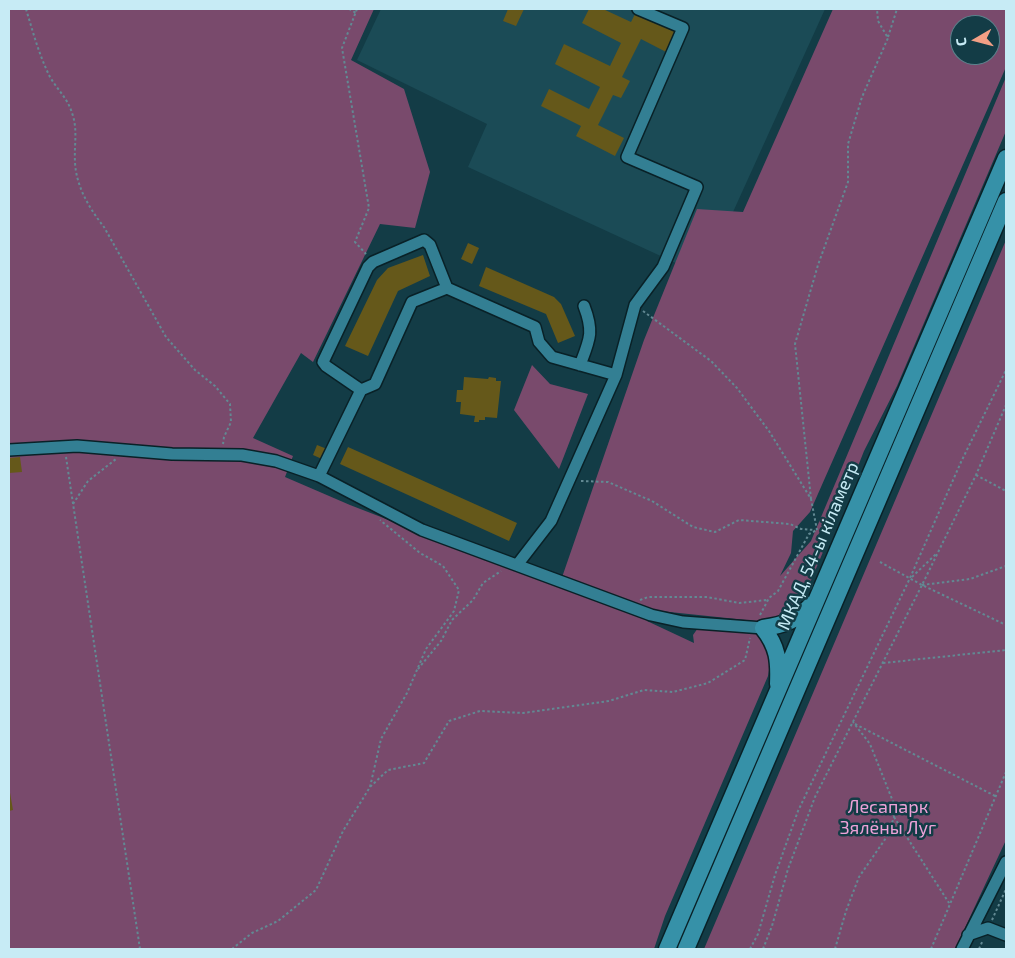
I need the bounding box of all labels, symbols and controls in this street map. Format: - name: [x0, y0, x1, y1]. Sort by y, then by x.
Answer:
- north arrow: [950, 15, 1000, 65]
- text: С: [952, 37, 970, 47]
- street label: МКАД, 54-ы кіламетр: [773, 459, 863, 633]
- park label: Лесапарк Зялёны Луг: [840, 796, 936, 839]

